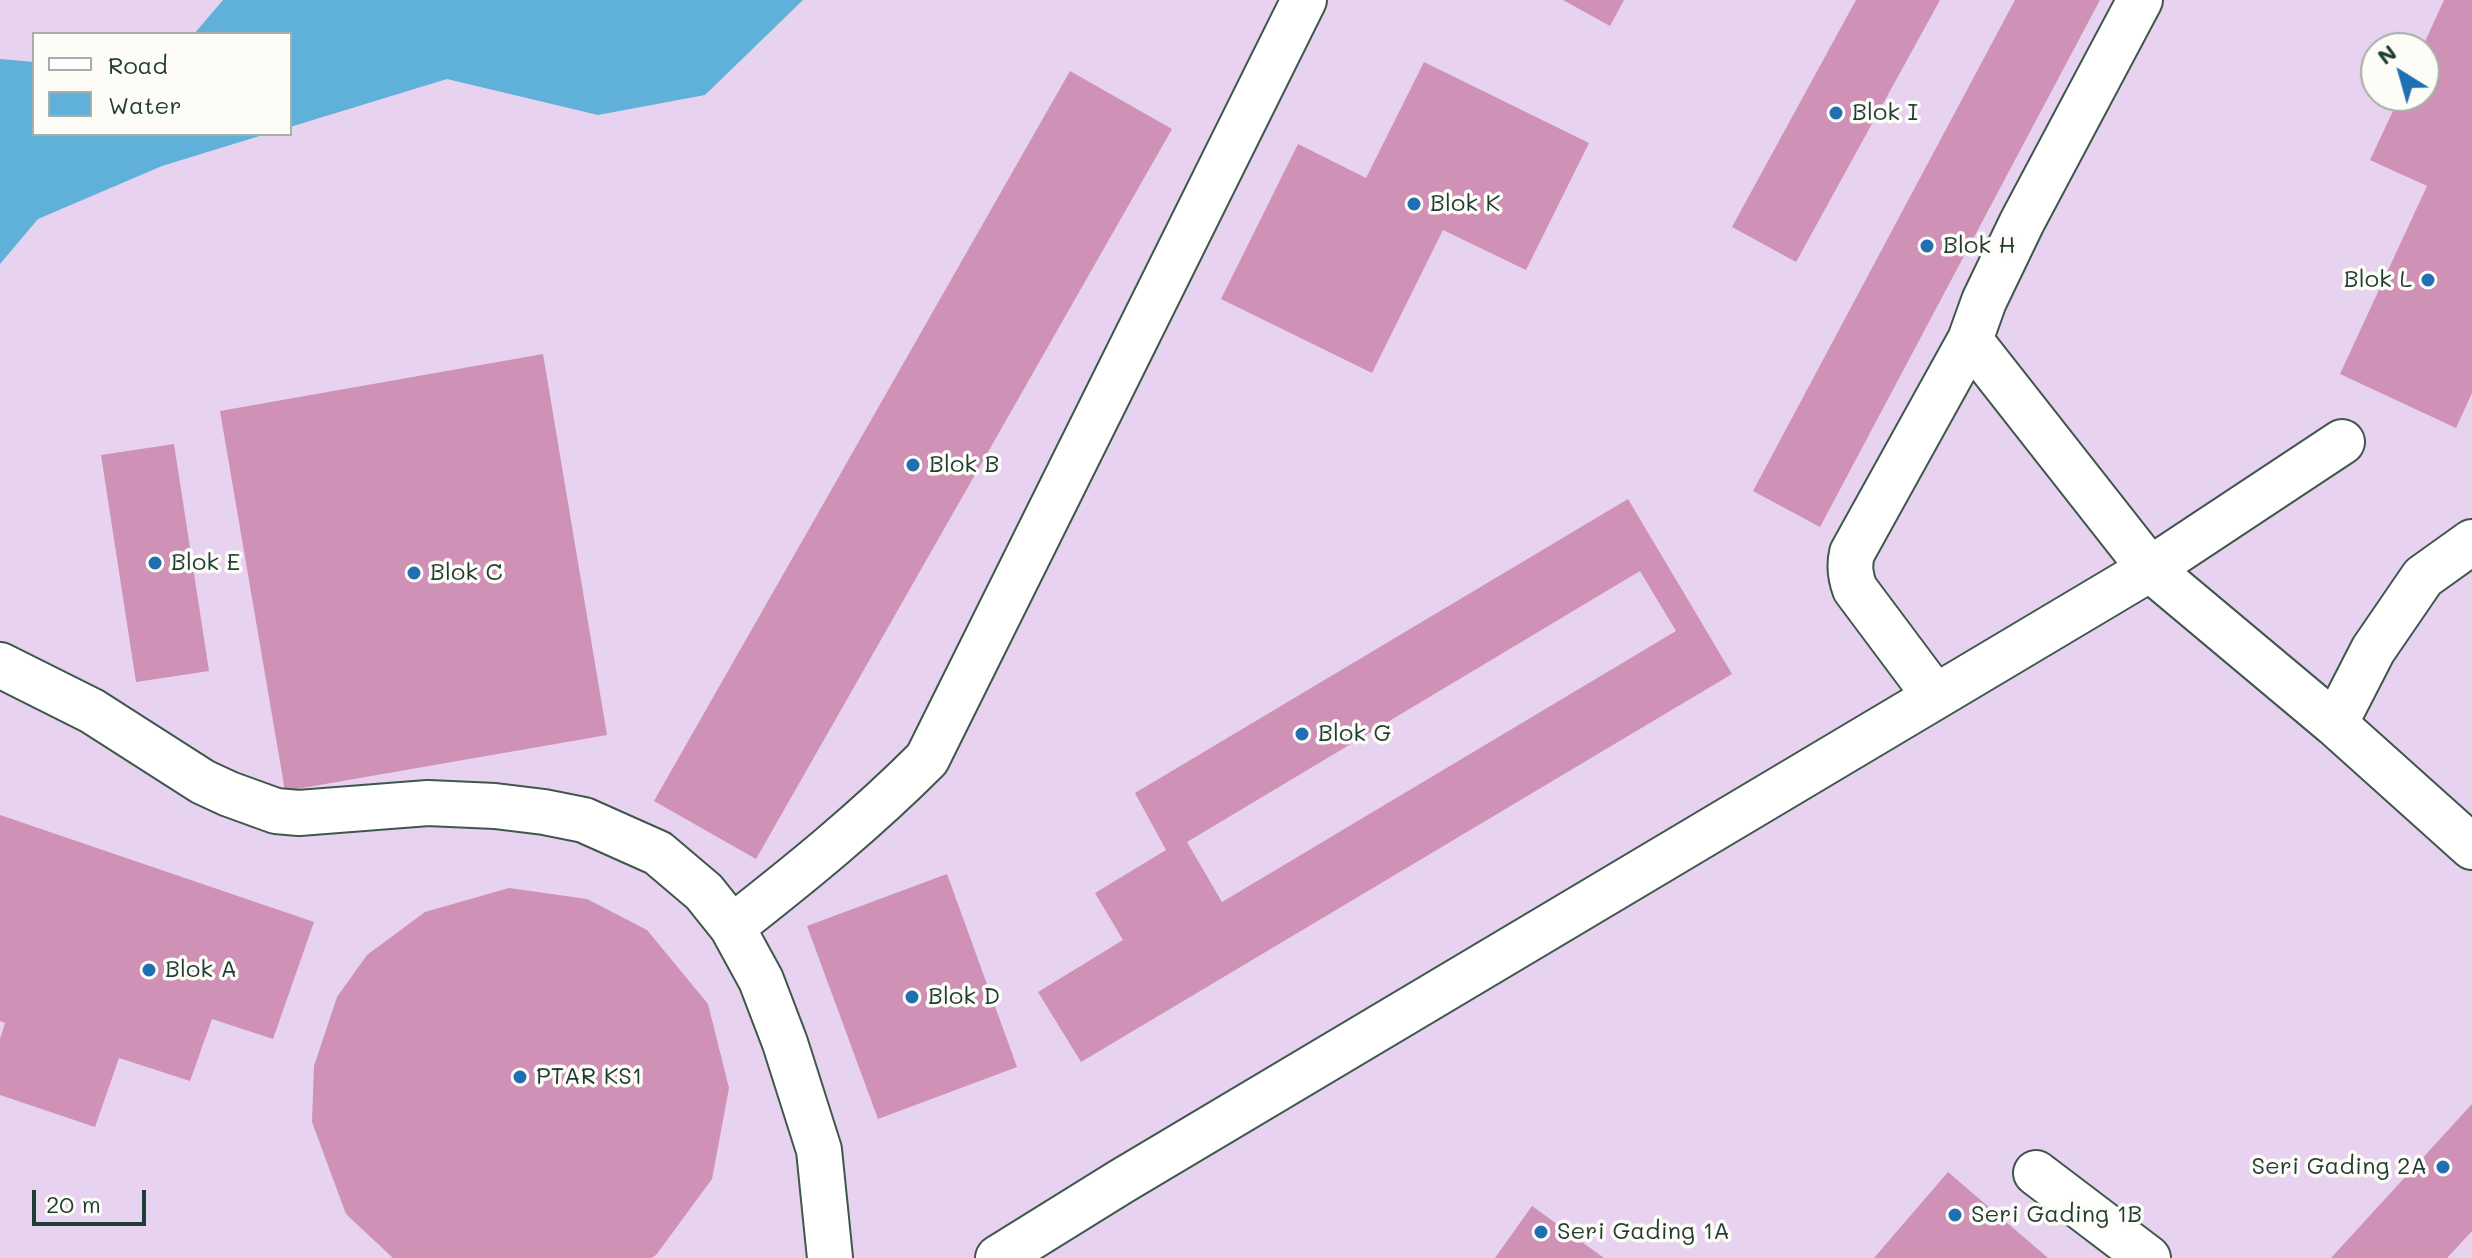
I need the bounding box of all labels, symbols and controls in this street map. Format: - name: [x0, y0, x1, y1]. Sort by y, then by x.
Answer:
- legend: [32, 32, 292, 136]
- north arrow: [2360, 32, 2440, 112]
- text: N: [2371, 37, 2402, 71]
- text: Road: [108, 49, 168, 80]
- text: Water: [108, 89, 182, 120]
- place label: Blok I: [1852, 99, 1918, 127]
- marker: Blok I: [1827, 104, 1845, 122]
- place label: Blok K: [1430, 190, 1500, 218]
- marker: Blok K: [1405, 195, 1423, 213]
- place label: Blok H: [1943, 232, 2016, 260]
- marker: Blok H: [1918, 237, 1936, 255]
- place label: Blok L: [2344, 266, 2412, 294]
- marker: Blok L: [2419, 271, 2437, 289]
- place label: Blok B: [929, 451, 999, 479]
- marker: Blok B: [904, 456, 922, 474]
- place label: Blok E: [171, 549, 240, 577]
- marker: Blok E: [146, 554, 164, 572]
- place label: Blok C: [430, 559, 503, 587]
- marker: Blok C: [405, 564, 423, 582]
- place label: Blok G: [1318, 720, 1391, 748]
- marker: Blok G: [1293, 725, 1311, 743]
- place label: Blok A: [165, 956, 237, 984]
- marker: Blok A: [140, 961, 158, 979]
- place label: Blok D: [928, 983, 1000, 1011]
- marker: Blok D: [903, 988, 921, 1006]
- place label: PTAR KS1: [536, 1063, 643, 1091]
- marker: PTAR KS1: [511, 1068, 529, 1086]
- place label: Seri Gading 2A: [2251, 1153, 2427, 1181]
- marker: Seri Gading 2A: [2434, 1158, 2452, 1176]
- scale bar: [36, 1174, 150, 1224]
- text: 20 m: [46, 1188, 101, 1219]
- place label: Seri Gading 1B: [1971, 1201, 2142, 1229]
- marker: Seri Gading 1B: [1946, 1206, 1964, 1224]
- place label: Seri Gading 1A: [1557, 1218, 1730, 1246]
- marker: Seri Gading 1A: [1532, 1223, 1550, 1241]

